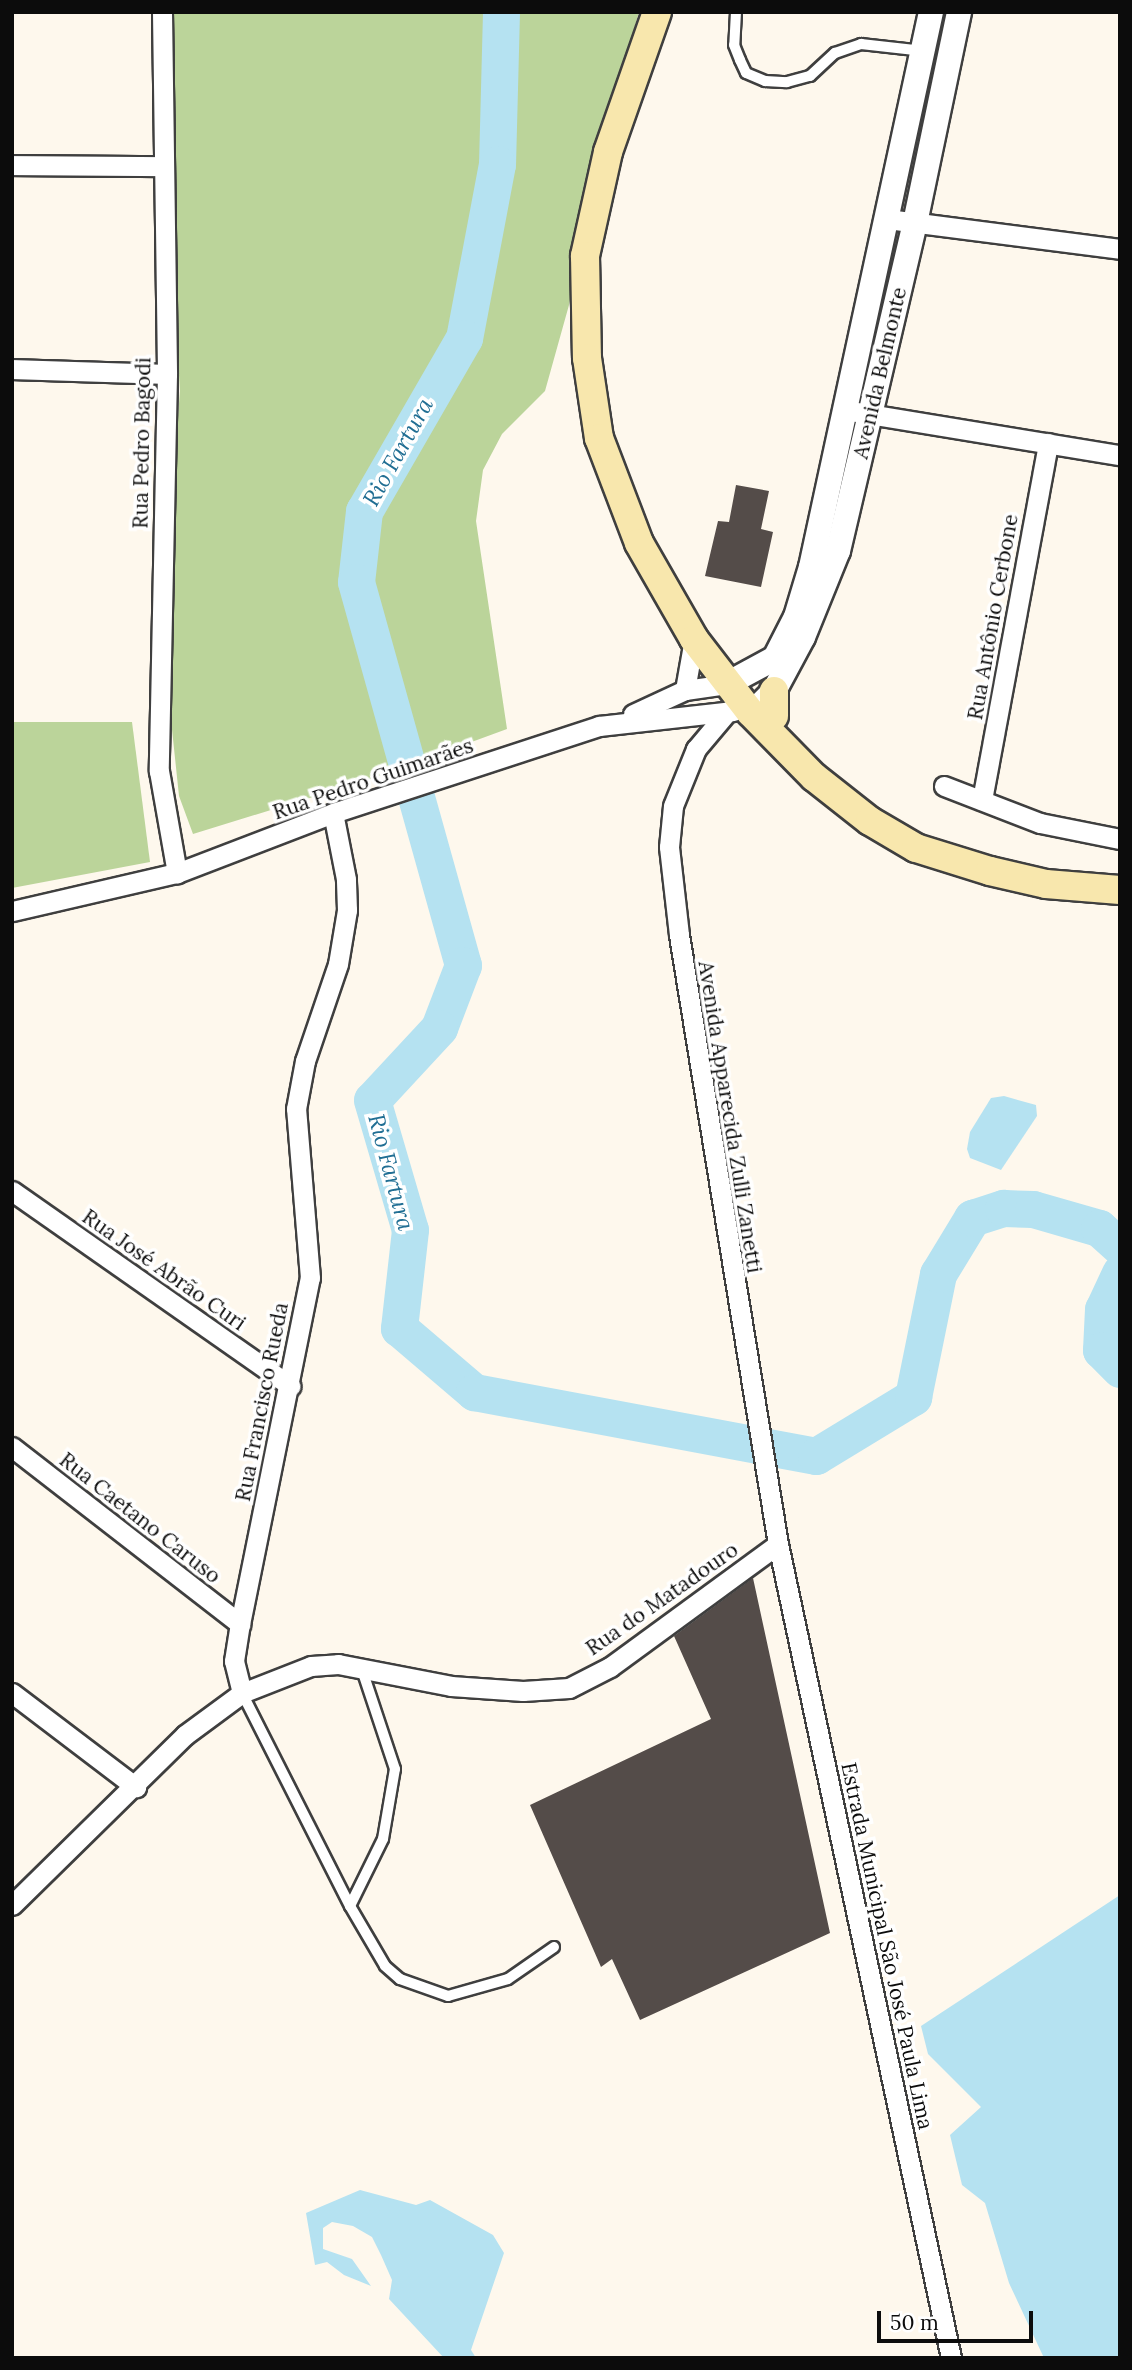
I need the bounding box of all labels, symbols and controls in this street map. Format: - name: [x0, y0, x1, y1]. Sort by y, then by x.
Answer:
- street label: Avenida Belmonte: [848, 285, 912, 461]
- street label: Rua Pedro Bagodi: [128, 357, 156, 529]
- water label: Rio Fartura: [357, 393, 439, 511]
- street label: Rua Antônio Cerbone: [963, 512, 1023, 722]
- street label: Rua Pedro Guimarães: [270, 733, 476, 825]
- street label: Avenida Apparecida Zulli Zanetti: [693, 959, 767, 1275]
- water label: Rio Fartura: [362, 1111, 420, 1233]
- street label: Rua José Abrão Curi: [77, 1204, 251, 1336]
- street label: Rua Francisco Rueda: [230, 1300, 294, 1504]
- street label: Rua Caetano Caruso: [54, 1447, 226, 1589]
- street label: Rua do Matadouro: [581, 1537, 743, 1661]
- street label: Estrada Municipal São José Paula Lima: [836, 1760, 938, 2132]
- scale bar: [880, 2296, 1036, 2340]
- text: 50 m: [890, 2309, 939, 2336]

